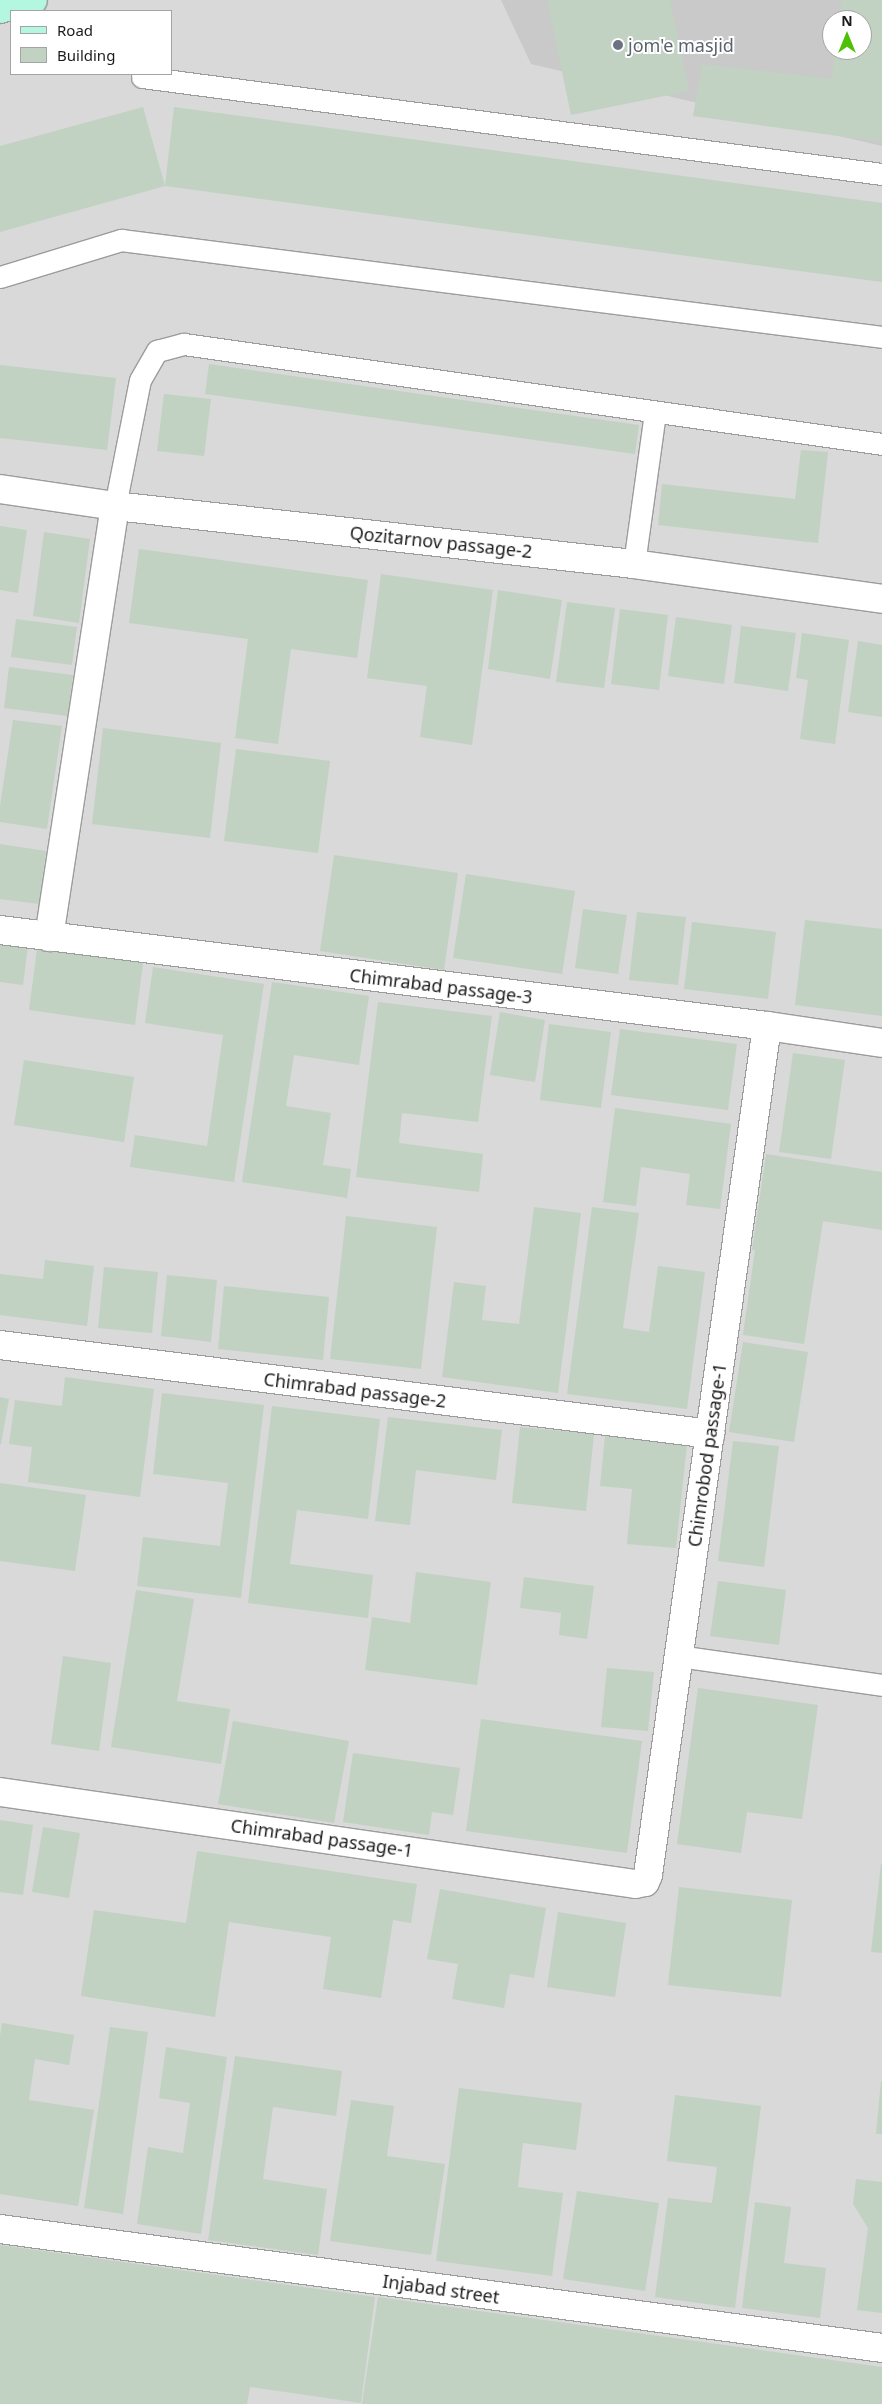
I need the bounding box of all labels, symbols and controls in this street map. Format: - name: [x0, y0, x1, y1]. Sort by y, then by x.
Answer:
- legend: [10, 10, 172, 75]
- north arrow: [822, 10, 872, 60]
- text: N: [841, 11, 853, 30]
- text: Road: [57, 20, 93, 40]
- place label: jom'e masjid: [628, 34, 734, 56]
- marker: jom'e masjid: [612, 39, 624, 51]
- text: Building: [57, 45, 115, 65]
- street label: Qozitarnov passage-2: [349, 522, 533, 562]
- street label: Chimrаbаd passage-3: [348, 964, 534, 1008]
- street label: Chimrobod passage-1: [683, 1362, 731, 1548]
- street label: Chimrabad passage-2: [262, 1368, 448, 1412]
- street label: Chimrаbаd passage-1: [229, 1814, 415, 1862]
- street label: Injаbаd street: [381, 2270, 501, 2308]

